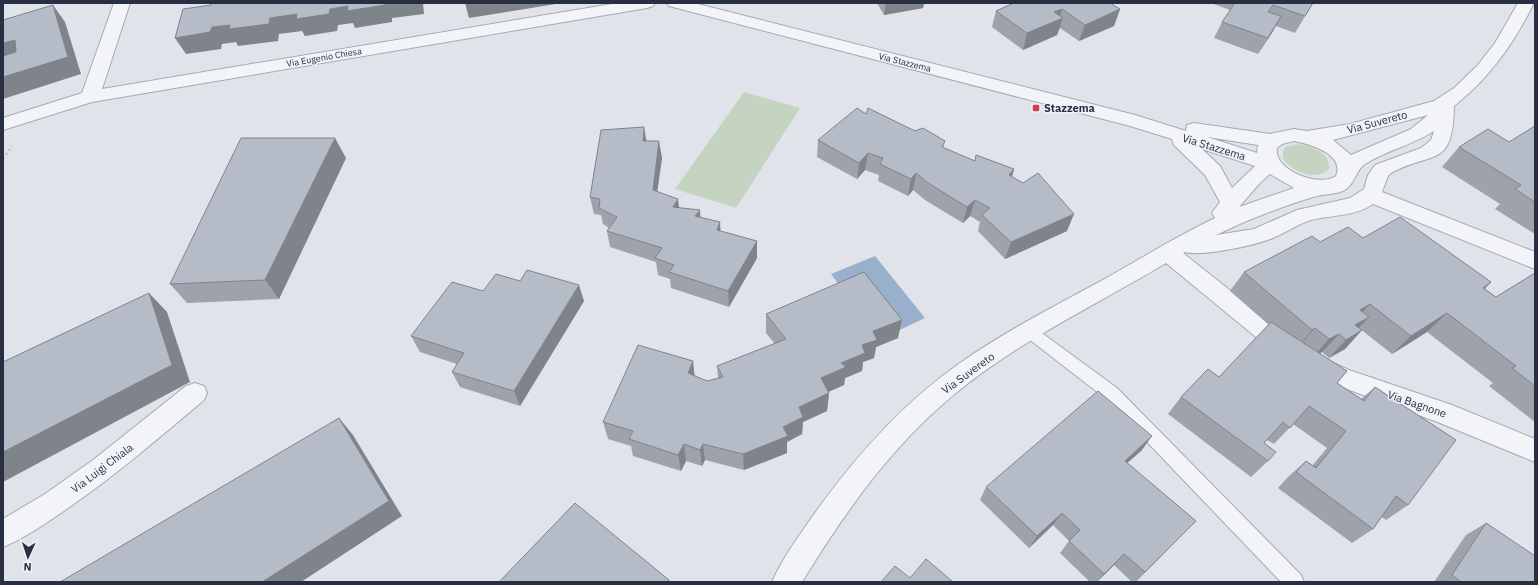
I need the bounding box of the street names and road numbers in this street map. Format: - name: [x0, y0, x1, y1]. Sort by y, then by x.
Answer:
- street label: Via Eugenio Chiesa: [285, 45, 363, 69]
- street label: Via Stazzema: [878, 50, 933, 74]
- street label: Via Suvereto: [1345, 107, 1409, 137]
- street label: Via Stazzema: [1181, 131, 1248, 163]
- street label: Via Suvereto: [939, 349, 997, 397]
- street label: Via Bagnone: [1386, 387, 1448, 421]
- street label: Via Luigi Chiala: [68, 440, 136, 496]

